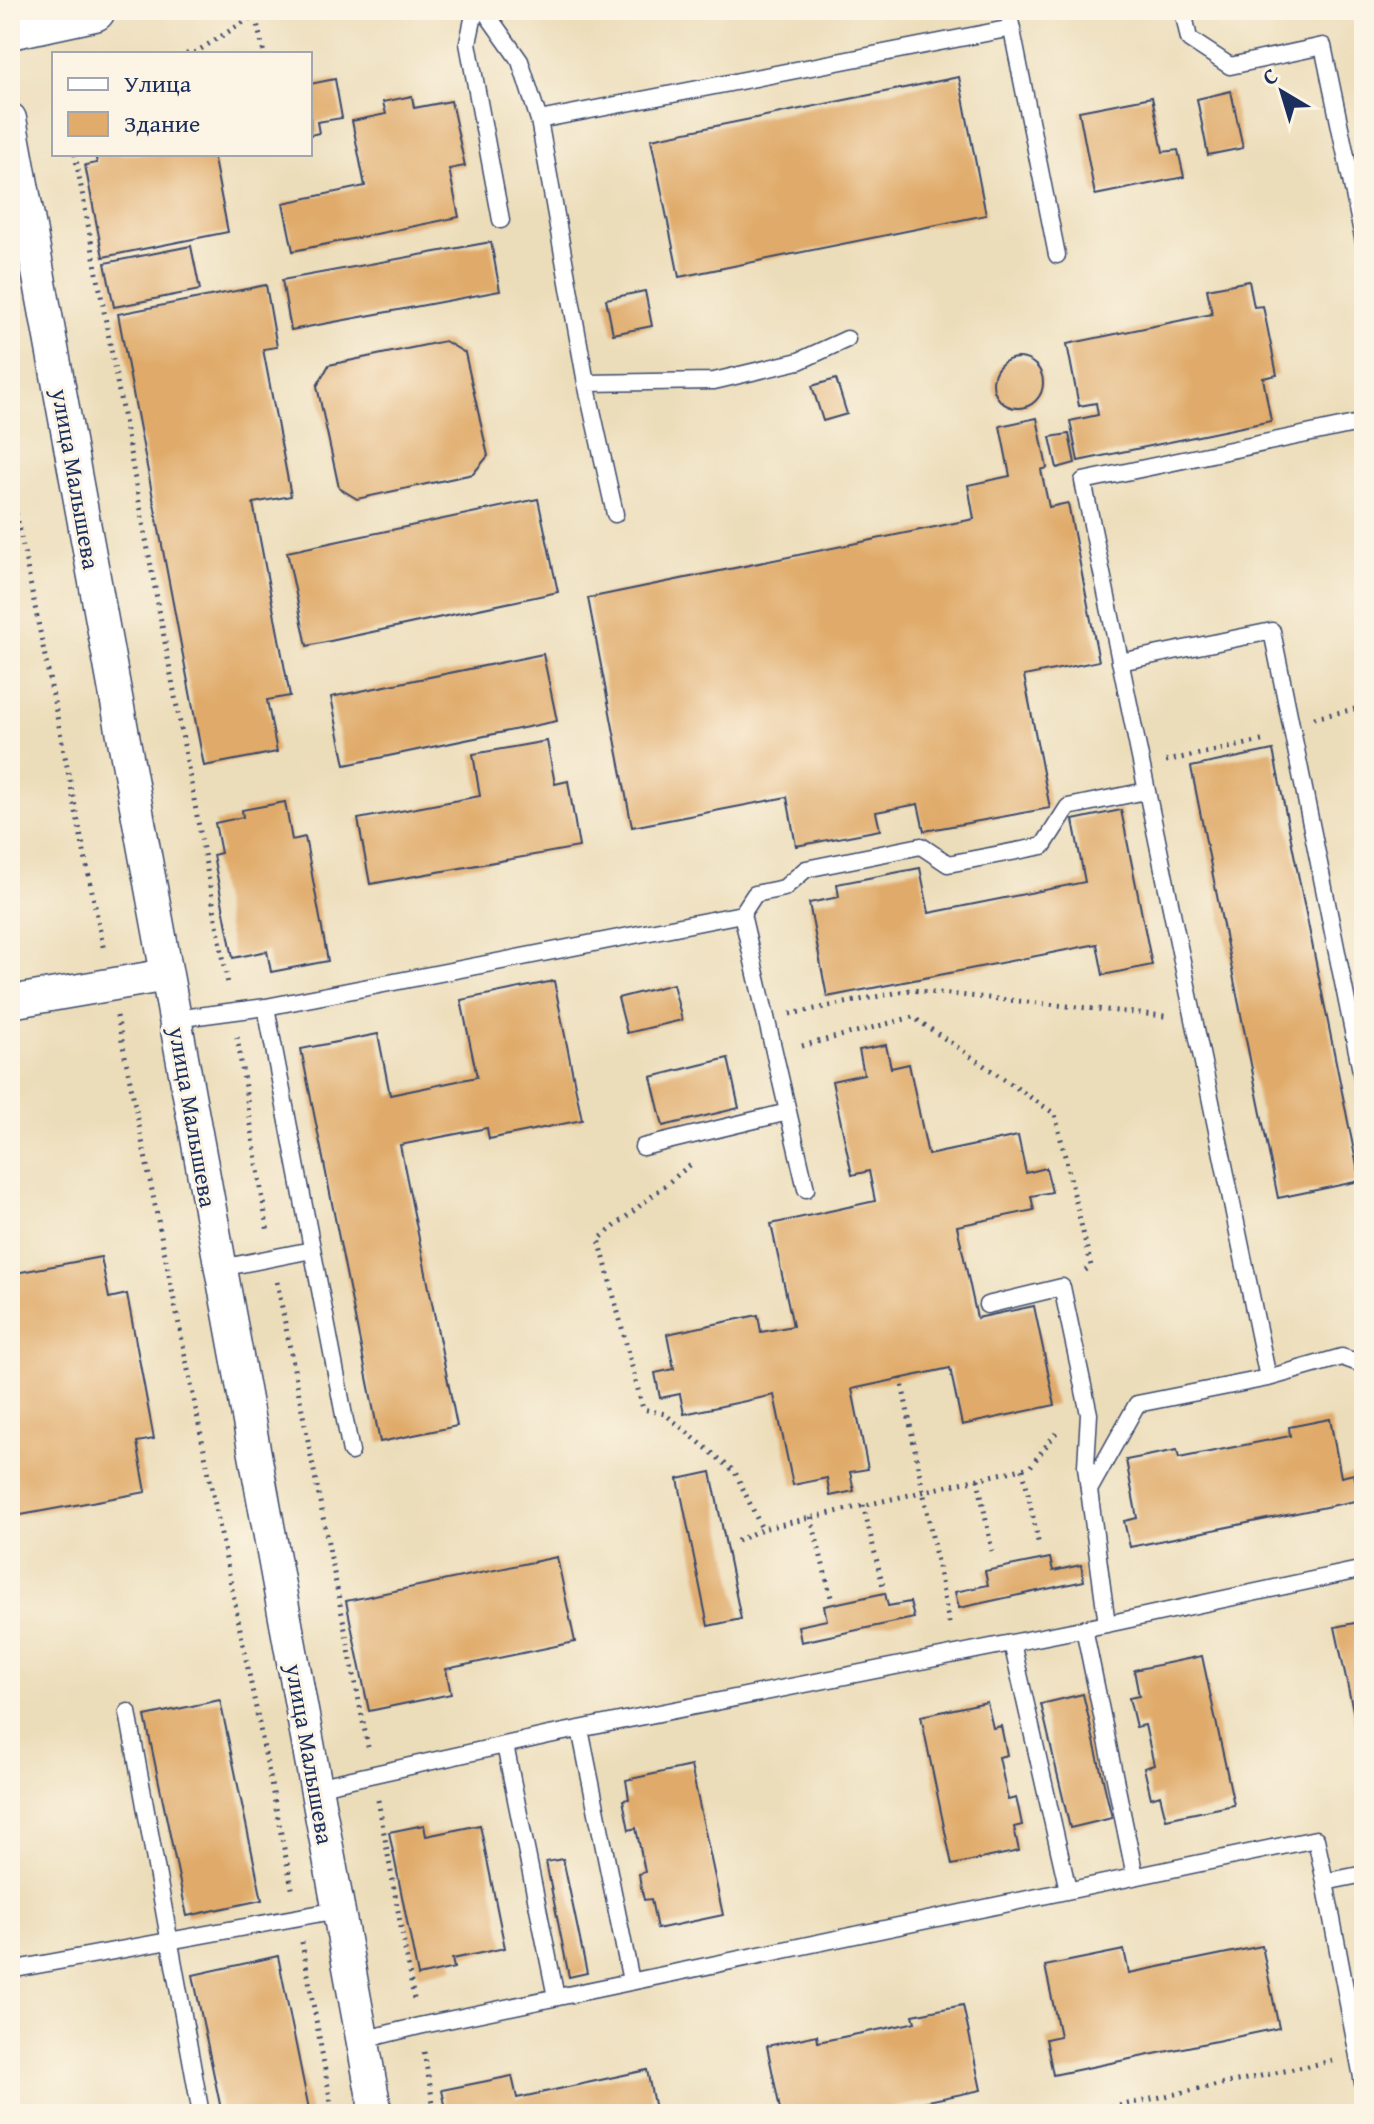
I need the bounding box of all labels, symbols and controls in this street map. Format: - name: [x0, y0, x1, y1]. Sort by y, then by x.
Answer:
- legend: [52, 52, 312, 156]
- north arrow: [1242, 52, 1322, 132]
- text: С: [1255, 60, 1284, 93]
- text: Улица: [124, 66, 192, 101]
- text: Здание: [124, 106, 200, 141]
- street label: улица Малышева: [43, 385, 109, 573]
- street label: улица Малышева: [160, 1023, 226, 1211]
- street label: улица Малышева: [277, 1660, 343, 1848]

